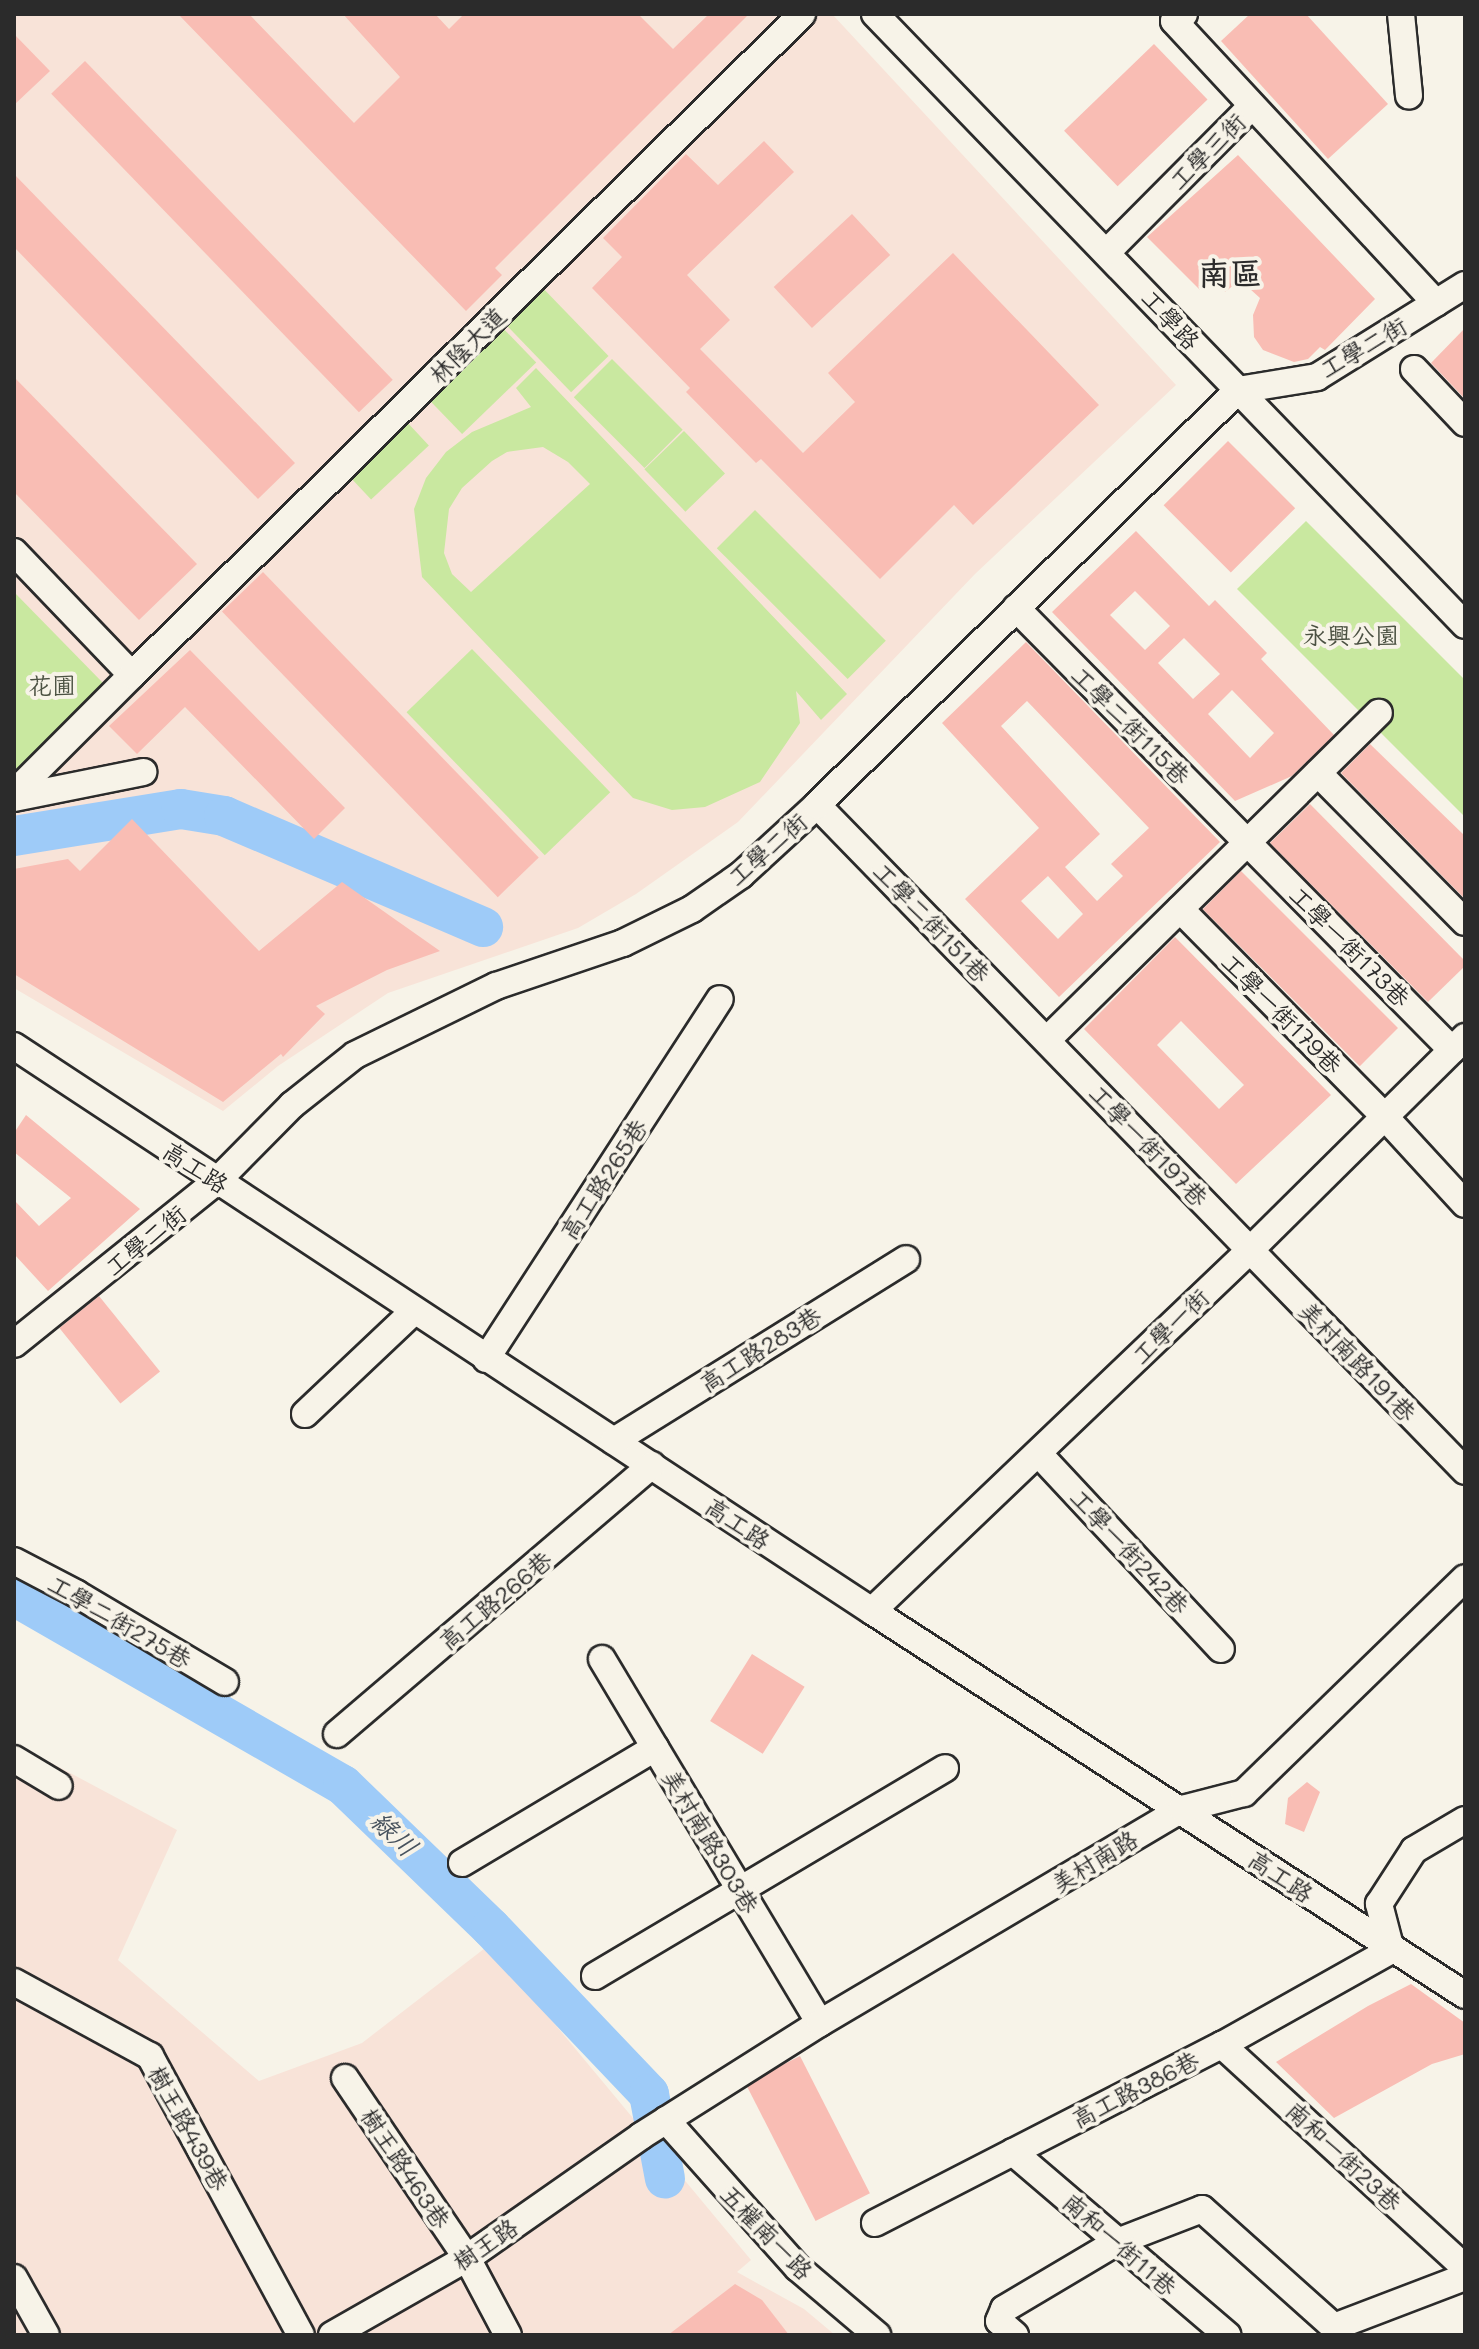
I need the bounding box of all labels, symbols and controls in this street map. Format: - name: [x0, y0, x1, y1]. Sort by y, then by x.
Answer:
- street label: 工學三街: [1163, 107, 1251, 195]
- district label: 南區: [1198, 253, 1262, 291]
- street label: 工學路: [1136, 283, 1206, 355]
- street label: 林陰大道: [423, 301, 511, 389]
- street label: 工學二街: [1314, 311, 1412, 383]
- park label: 永興公園: [1303, 621, 1399, 649]
- street label: 工學二街115巷: [1066, 660, 1196, 790]
- park label: 花圃: [28, 671, 76, 699]
- street label: 工學二街: [721, 807, 813, 891]
- street label: 工學二街151巷: [868, 856, 996, 988]
- street label: 工學一街173巷: [1284, 880, 1416, 1012]
- street label: 工學一街179巷: [1216, 947, 1348, 1079]
- street label: 工學一街197巷: [1084, 1078, 1214, 1212]
- street label: 高工路265巷: [553, 1113, 653, 1245]
- street label: 高工路: [158, 1135, 234, 1199]
- street label: 工學二街: [99, 1199, 191, 1281]
- street label: 工學一街: [1125, 1282, 1215, 1370]
- street label: 美村南路191巷: [1294, 1295, 1422, 1427]
- street label: 高工路283巷: [694, 1300, 826, 1398]
- street label: 工學一街242巷: [1065, 1482, 1195, 1620]
- street label: 高工路: [700, 1491, 776, 1555]
- street label: 高工路266巷: [433, 1545, 557, 1655]
- street label: 工學二街275巷: [43, 1568, 197, 1674]
- street label: 美村南路303巷: [657, 1764, 765, 1918]
- water label: 綠川: [364, 1805, 424, 1863]
- street label: 美村南路: [1045, 1824, 1143, 1898]
- street label: 高工路: [1243, 1844, 1319, 1908]
- street label: 高工路386巷: [1067, 2045, 1203, 2133]
- street label: 樹王路439巷: [143, 2061, 235, 2195]
- street label: 南和一街23巷: [1280, 2095, 1408, 2217]
- street label: 樹王路463巷: [355, 2102, 457, 2234]
- street label: 五權南一路: [715, 2179, 819, 2285]
- street label: 南和一街11巷: [1057, 2187, 1183, 2301]
- street label: 樹王路: [447, 2212, 523, 2276]

